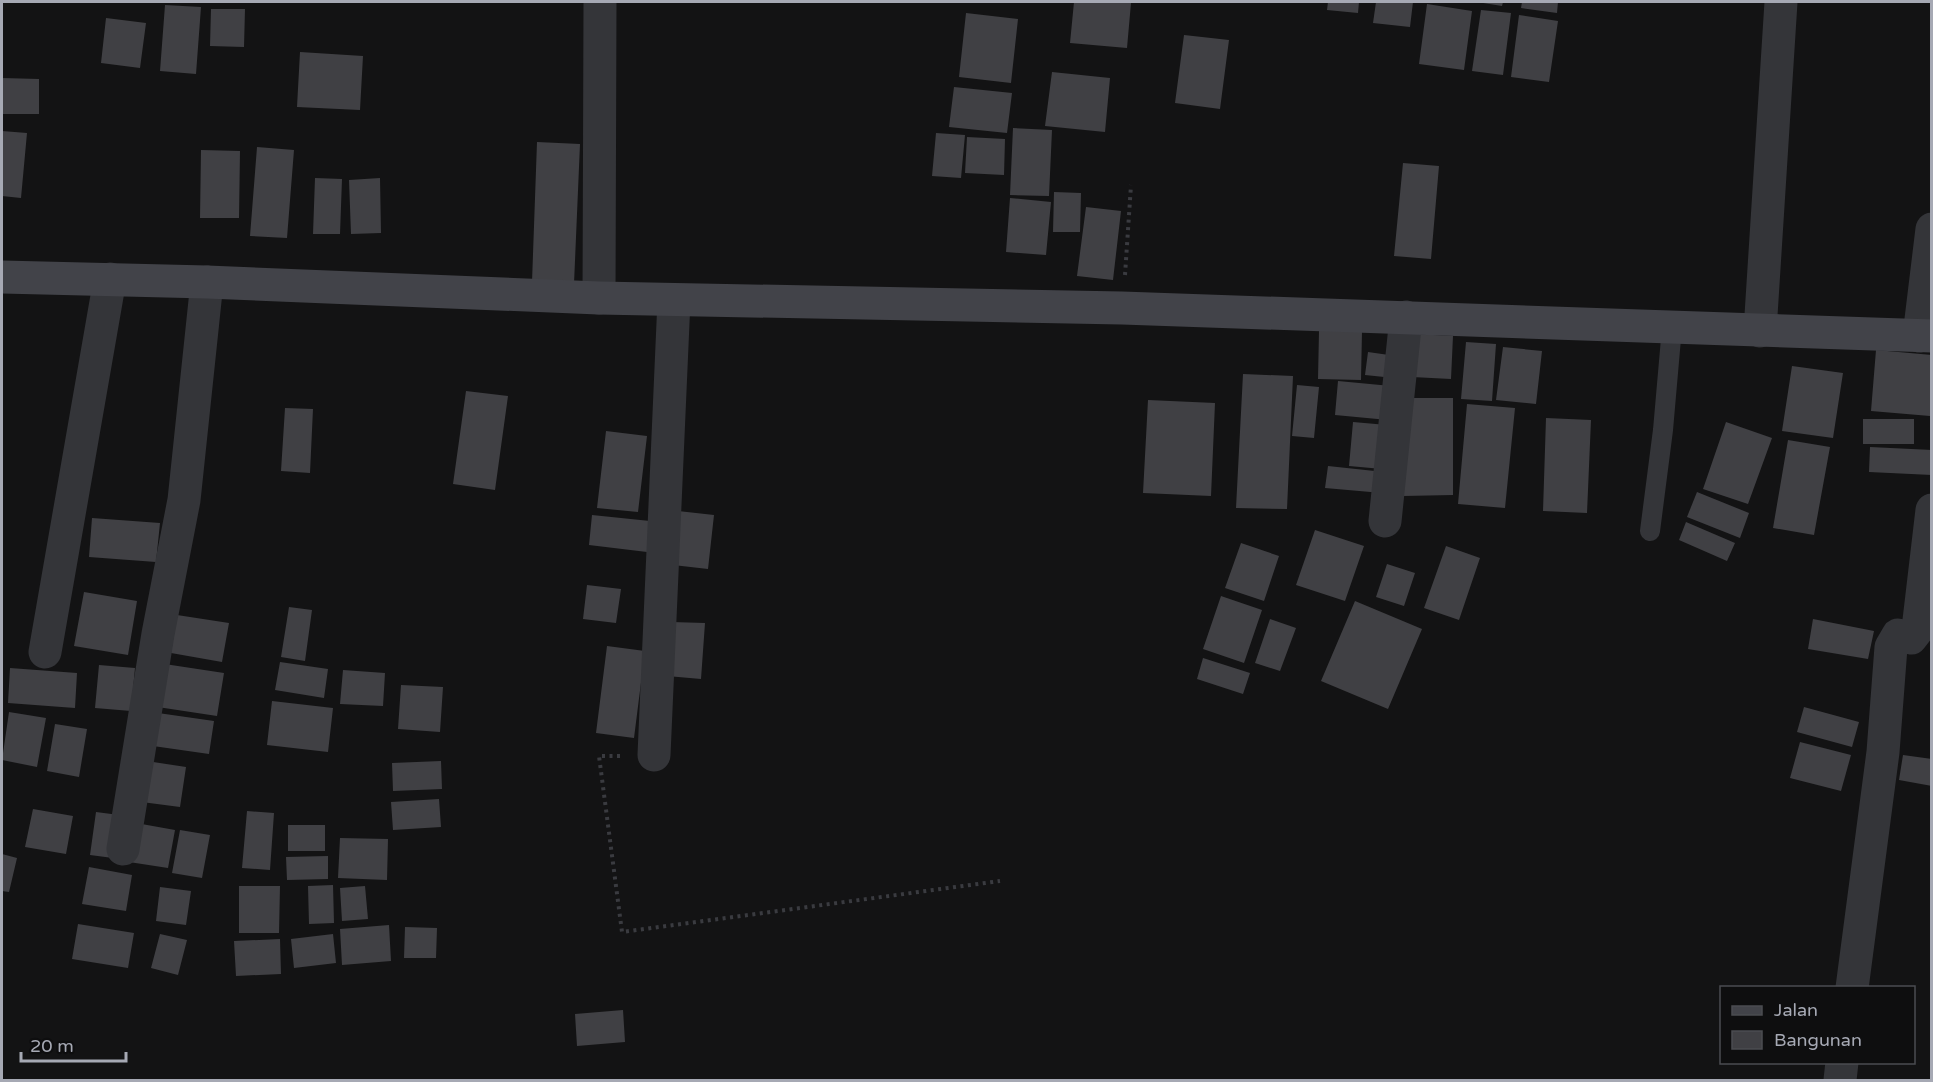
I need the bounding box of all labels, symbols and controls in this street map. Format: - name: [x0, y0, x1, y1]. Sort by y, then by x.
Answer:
- legend: [1720, 986, 1915, 1064]
- text: Jalan: [1774, 999, 1818, 1021]
- scale bar: [21, 1025, 126, 1063]
- text: Bangunan: [1774, 1029, 1862, 1051]
- text: 20 m: [30, 1035, 74, 1057]

